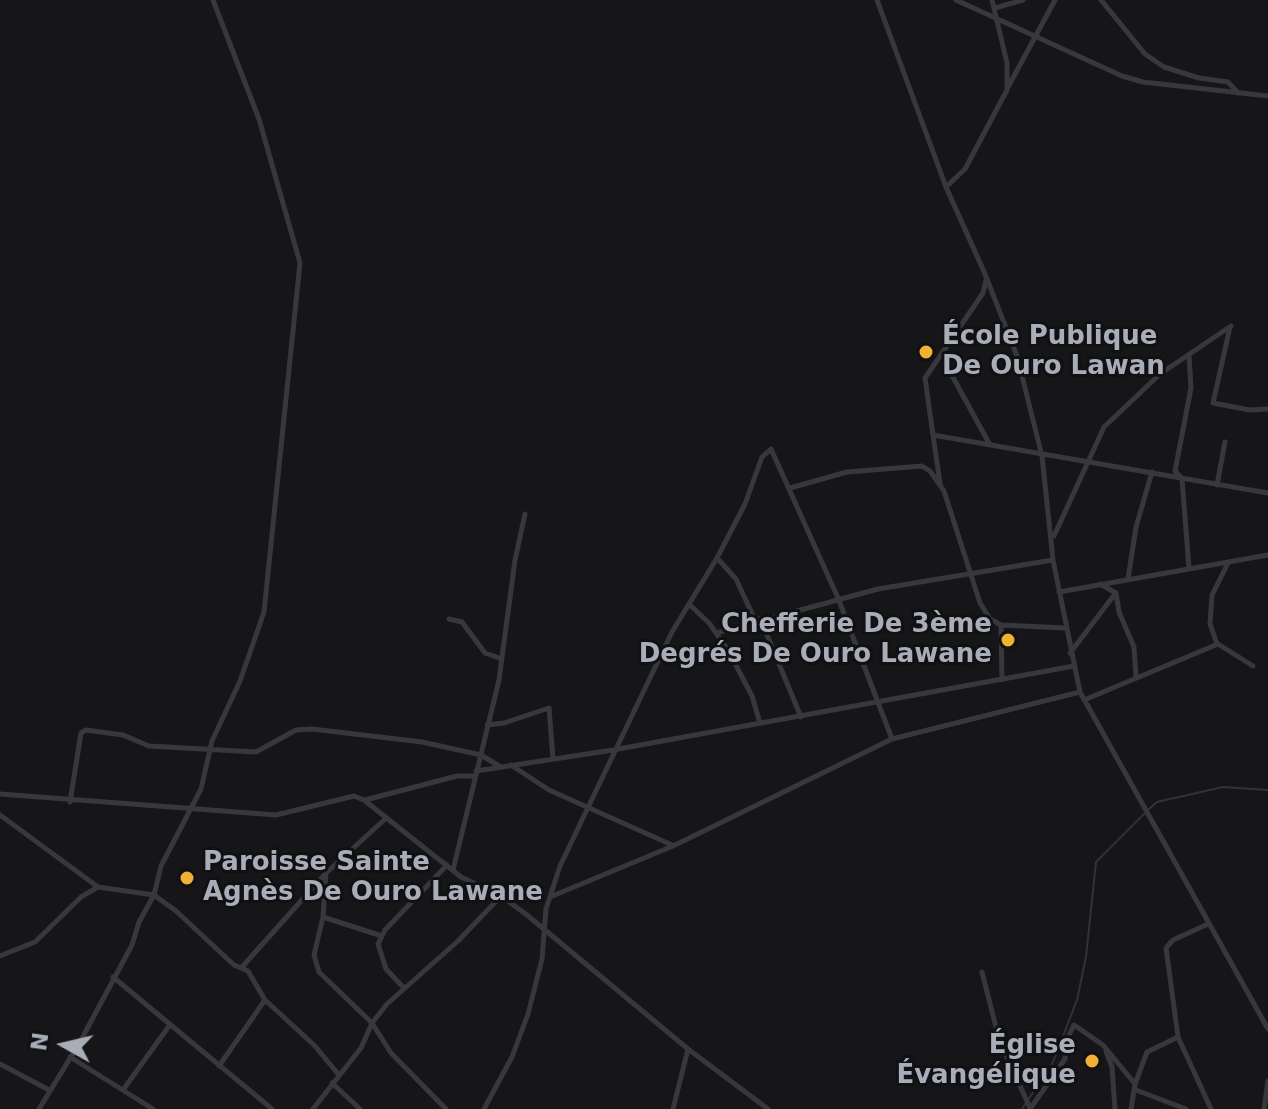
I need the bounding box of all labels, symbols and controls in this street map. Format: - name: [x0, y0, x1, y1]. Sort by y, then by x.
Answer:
- place label: École Publique De Ouro Lawan: [942, 321, 1165, 382]
- marker: École Publique De Ouro Lawan: [917, 343, 935, 361]
- place label: Chefferie De 3ème Degrés De Ouro Lawane: [639, 609, 992, 670]
- marker: Chefferie De 3ème Degrés De Ouro Lawane: [999, 631, 1017, 649]
- place label: Paroisse Sainte Agnès De Ouro Lawane: [203, 847, 543, 908]
- marker: Paroisse Sainte Agnès De Ouro Lawane: [178, 869, 196, 887]
- north arrow: [24, 1005, 104, 1085]
- place label: Église Évangélique: [896, 1030, 1076, 1092]
- text: N: [26, 1031, 53, 1052]
- marker: Église Évangélique: [1083, 1052, 1101, 1070]

